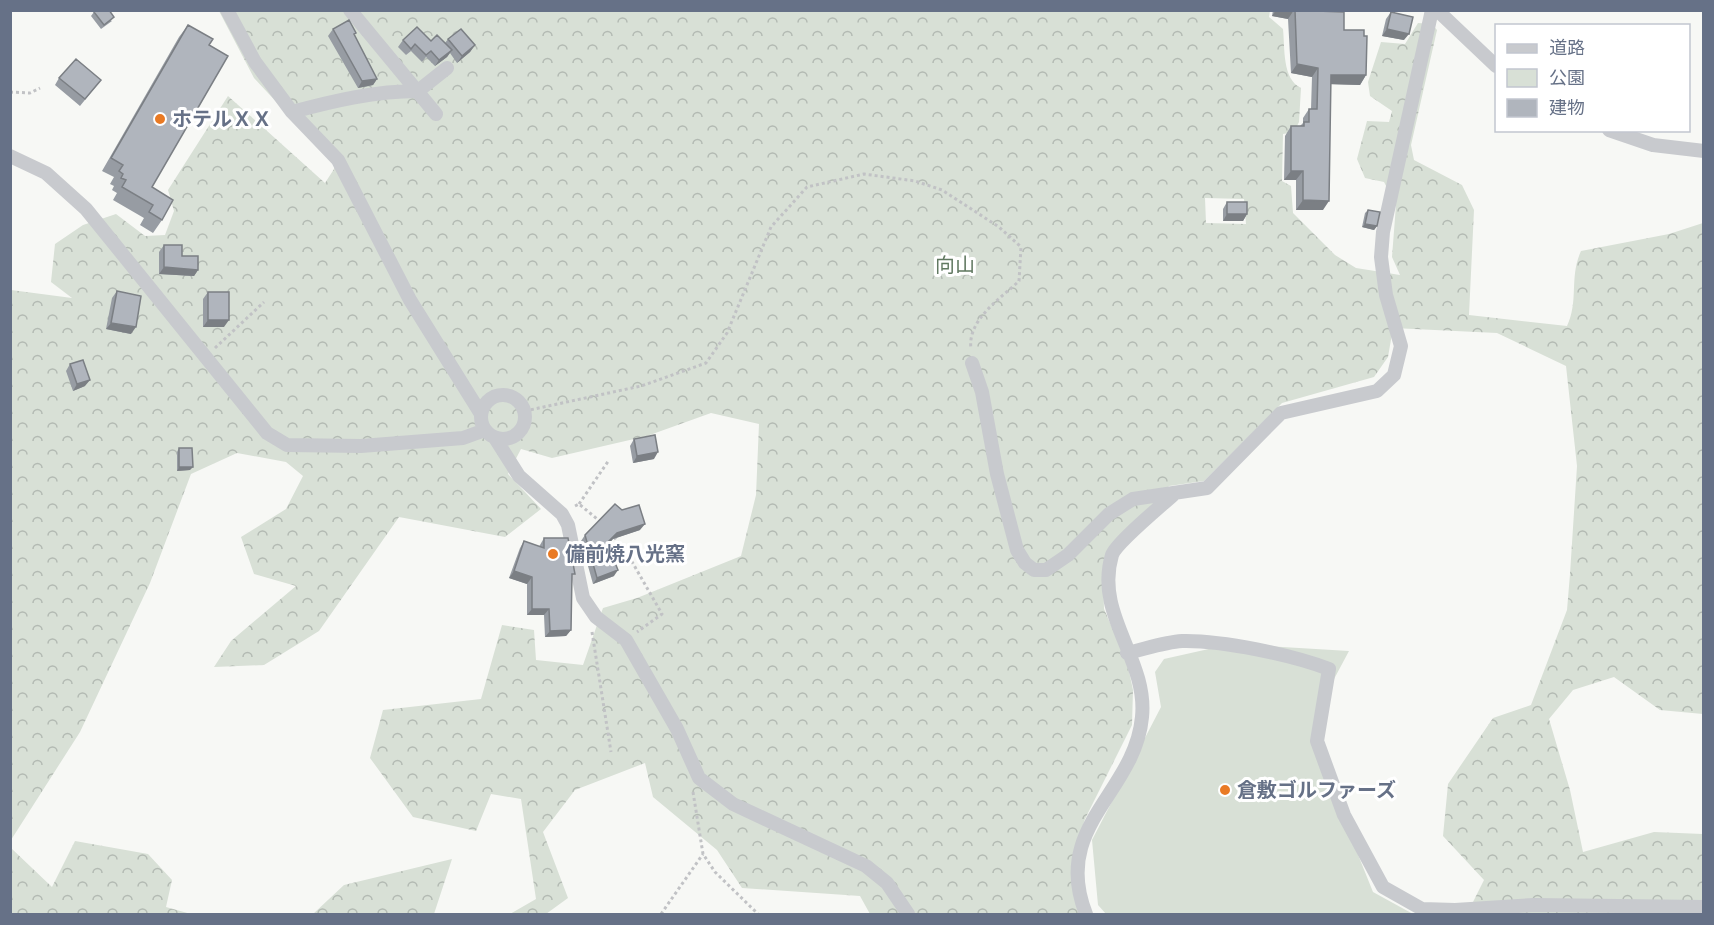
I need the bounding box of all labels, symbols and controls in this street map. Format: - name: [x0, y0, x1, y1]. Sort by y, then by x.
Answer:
- legend: [1495, 24, 1690, 132]
- text: 道路: [1549, 36, 1585, 59]
- text: 公園: [1549, 66, 1585, 89]
- text: 建物: [1549, 96, 1585, 119]
- place label: ホテルＸＸ: [172, 106, 272, 131]
- marker: ホテルＸＸ: [153, 112, 167, 126]
- park label: 向山: [935, 252, 975, 277]
- place label: 備前焼八光窯: [565, 541, 685, 566]
- marker: 備前焼八光窯: [546, 547, 560, 561]
- place label: 倉敷ゴルファーズ: [1237, 777, 1396, 802]
- marker: 倉敷ゴルファーズ: [1218, 783, 1232, 797]

